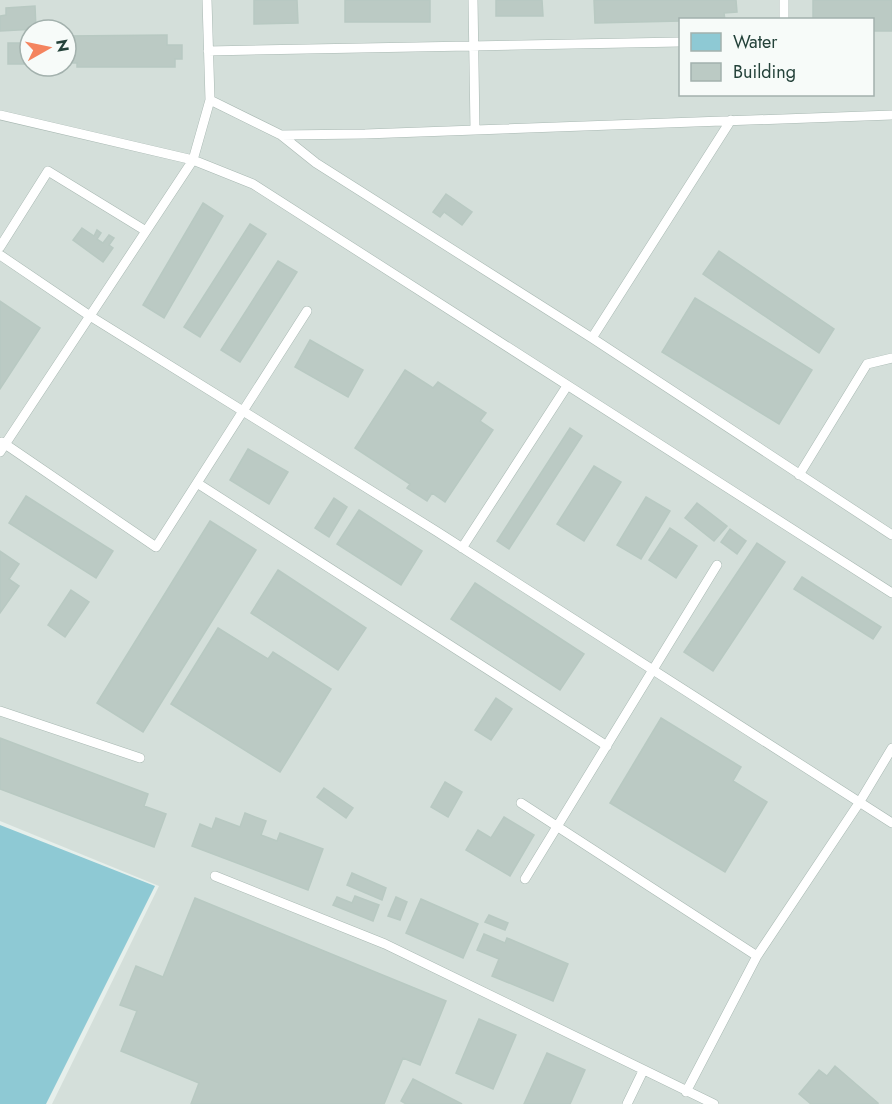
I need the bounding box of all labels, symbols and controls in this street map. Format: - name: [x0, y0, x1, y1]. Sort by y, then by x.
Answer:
- north arrow: [18, 18, 78, 78]
- legend: [679, 18, 874, 96]
- text: Water: [733, 29, 778, 55]
- text: N: [50, 38, 75, 54]
- text: Building: [733, 59, 796, 85]

